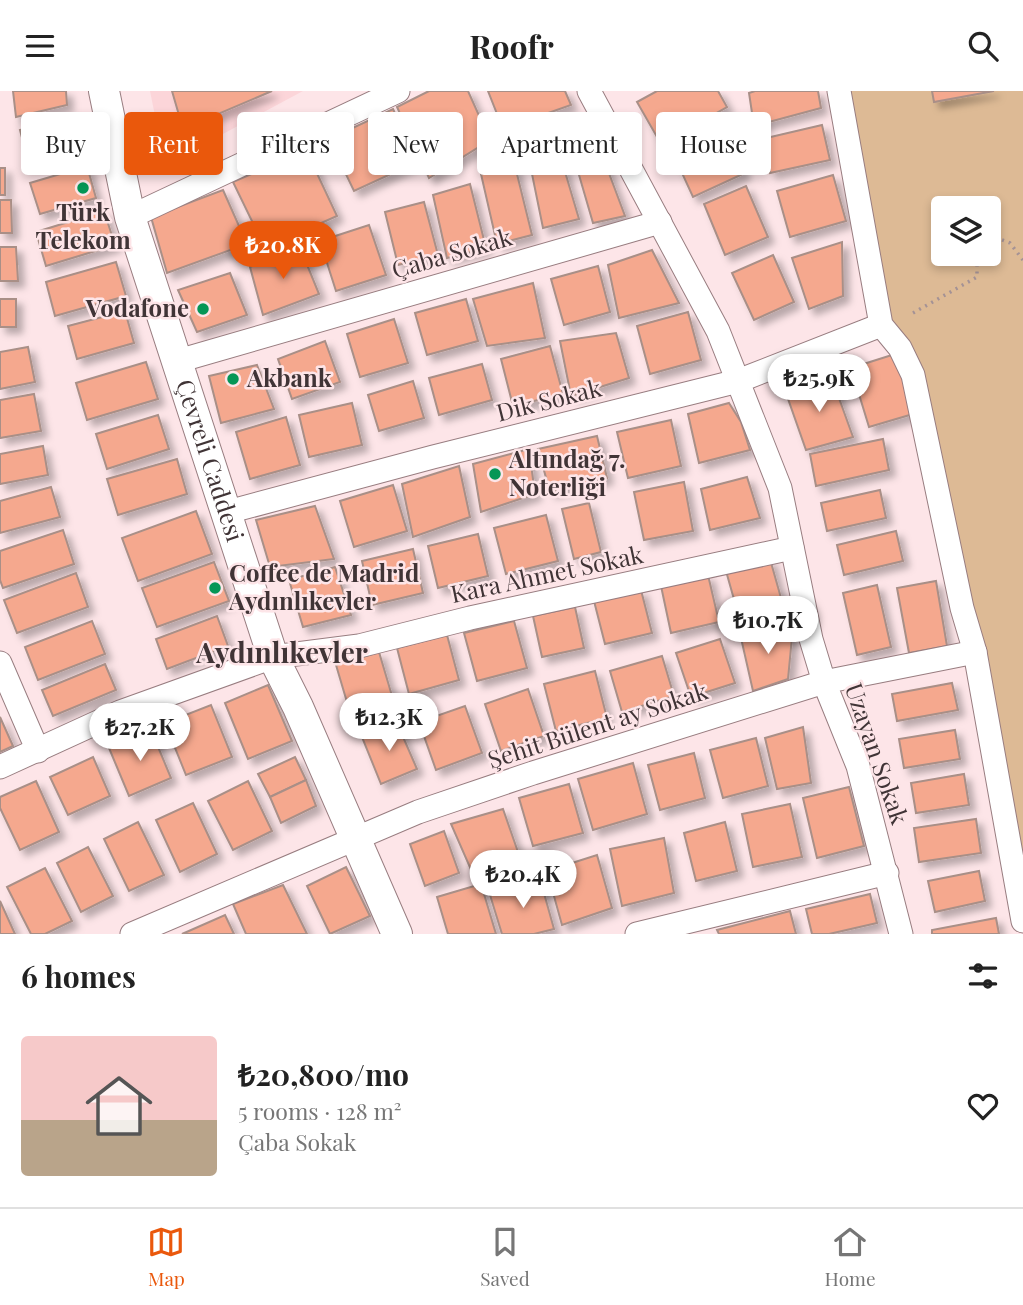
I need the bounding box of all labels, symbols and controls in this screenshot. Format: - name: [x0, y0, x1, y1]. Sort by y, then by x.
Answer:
- text: Roofr: [469, 24, 554, 67]
- icon: menu: [21, 27, 59, 65]
- icon: search: [964, 27, 1002, 65]
- chip: Buy: [21, 112, 110, 175]
- chip: Rent: [124, 112, 223, 175]
- chip: Filters: [237, 112, 354, 175]
- chip: New: [368, 112, 463, 175]
- chip: Apartment: [477, 112, 642, 175]
- chip: House: [656, 112, 771, 175]
- marker: Türk Telekom: [75, 180, 91, 196]
- place label: Türk Telekom: [35, 195, 131, 255]
- map controls: [931, 196, 1001, 266]
- button: layers: [931, 196, 1001, 266]
- street label: Çaba Sokak: [388, 219, 516, 284]
- pin: ₺20.8K: [226, 221, 340, 281]
- text: ₺20.8K: [245, 228, 321, 259]
- place label: Vodafone: [85, 291, 189, 323]
- marker: Vodafone: [195, 301, 211, 317]
- pin: ₺25.9K: [762, 355, 876, 414]
- place label: Akbank: [246, 361, 333, 393]
- text: ₺25.9K: [784, 361, 854, 392]
- street label: Dik Sokak: [493, 370, 605, 428]
- marker: Akbank: [225, 371, 241, 387]
- street label: Çevreli Caddesi: [170, 375, 252, 545]
- place label: Altındağ 7. Noterliği: [508, 442, 625, 502]
- marker: Altındağ 7. Noterliği: [487, 466, 503, 482]
- street label: Kara Ahmet Sokak: [447, 537, 647, 609]
- place label: Coffee de Madrid Aydınlıkevler: [228, 556, 419, 616]
- marker: Coffee de Madrid Aydınlıkevler: [207, 580, 223, 596]
- pin: ₺10.7K: [711, 596, 825, 656]
- text: ₺10.7K: [733, 603, 803, 634]
- district label: Aydınlıkevler: [195, 633, 368, 670]
- street label: Şehit Bülent ay Sokak: [483, 673, 712, 775]
- street label: Uzayan Sokak: [839, 678, 917, 829]
- pin: ₺12.3K: [332, 693, 446, 753]
- text: ₺12.3K: [355, 700, 423, 731]
- pin: ₺27.2K: [83, 703, 197, 763]
- text: ₺27.2K: [105, 710, 175, 741]
- pin: ₺20.4K: [466, 851, 580, 910]
- text: ₺20.4K: [486, 857, 560, 888]
- text: 6 homes: [21, 956, 136, 996]
- icon: filters: [964, 957, 1002, 995]
- text: ₺20,800/mo: [238, 1054, 409, 1094]
- icon: home: [77, 1064, 161, 1148]
- icon: heart: [964, 1087, 1002, 1125]
- text: 5 rooms · 128 m²: [238, 1095, 402, 1126]
- text: Çaba Sokak: [238, 1126, 356, 1157]
- tab: Map: [147, 1223, 185, 1291]
- tab: Saved: [480, 1223, 530, 1291]
- tab: Home: [825, 1223, 876, 1291]

